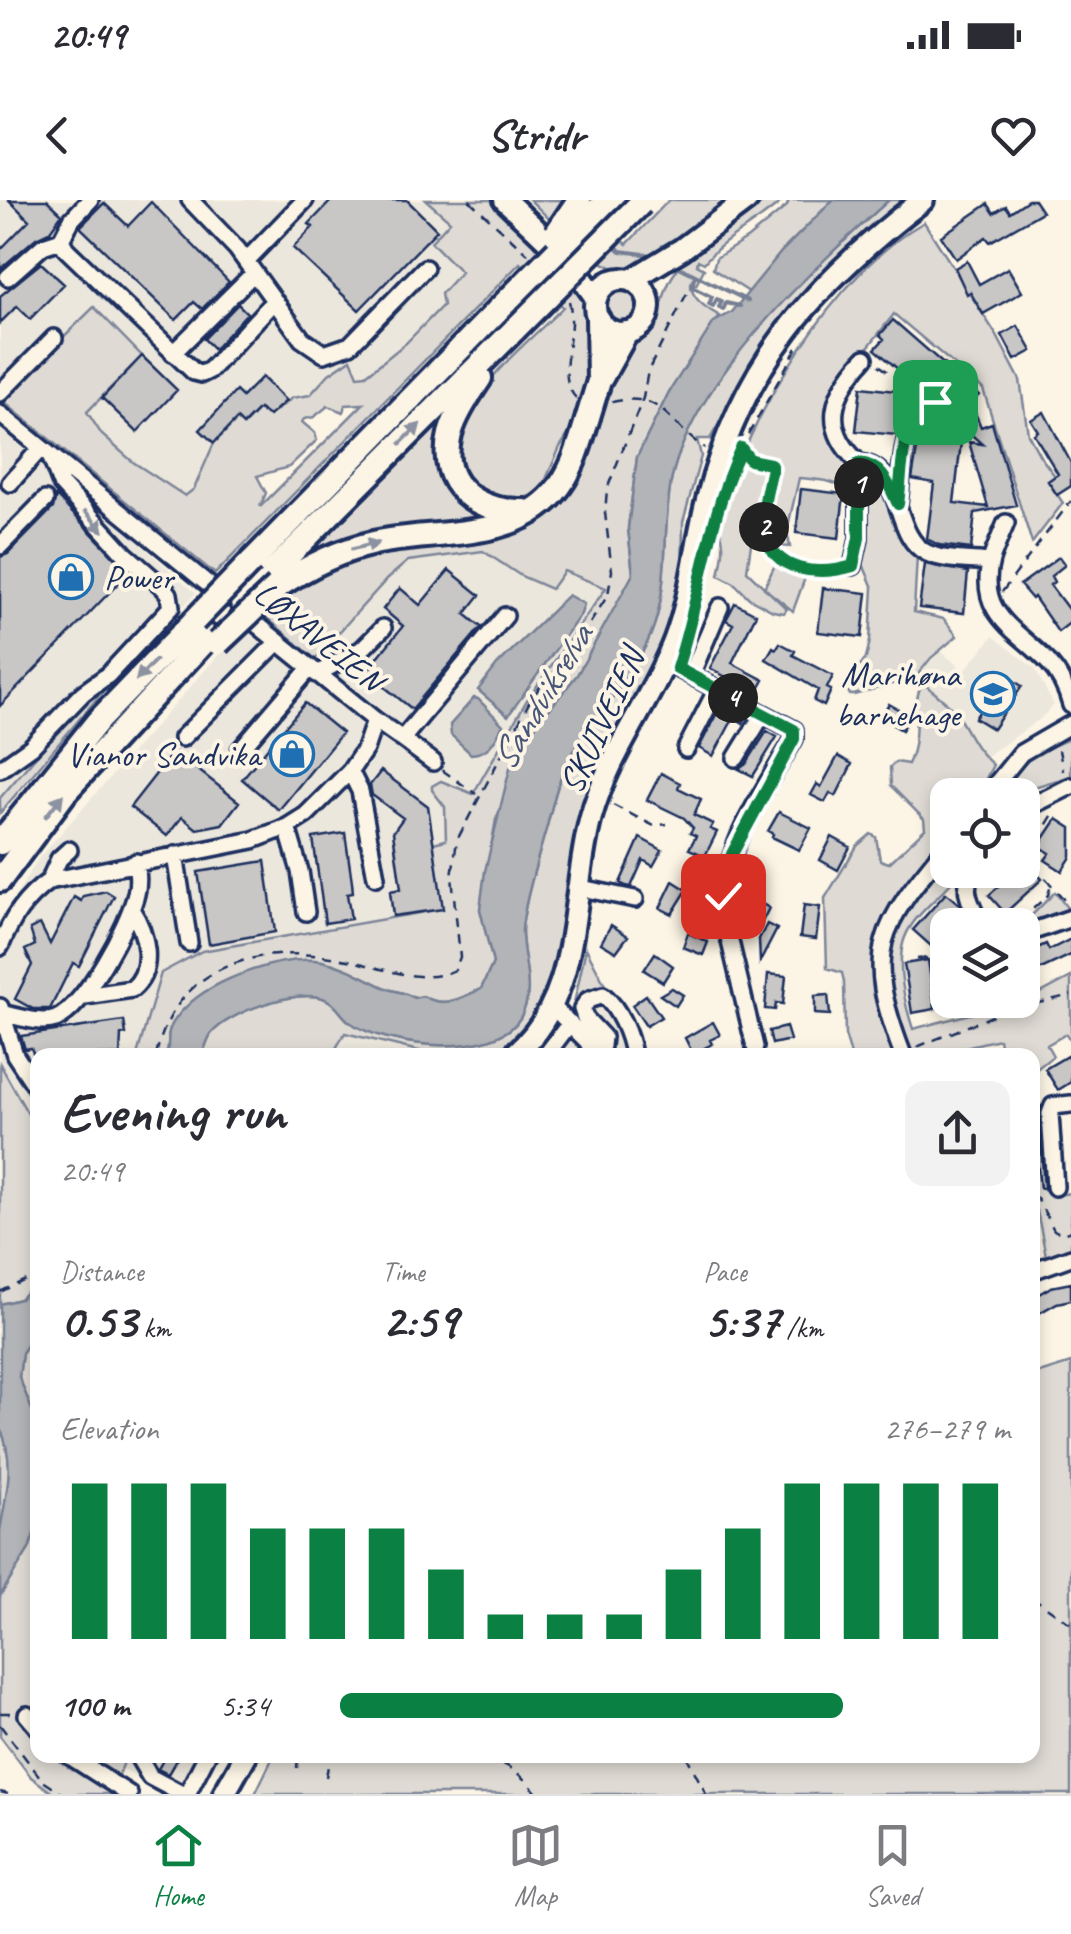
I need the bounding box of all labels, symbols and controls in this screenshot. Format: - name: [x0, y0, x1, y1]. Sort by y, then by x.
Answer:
- text: 20:49: [50, 12, 125, 59]
- text: Stridr: [487, 107, 584, 164]
- icon: back: [30, 108, 85, 163]
- icon: heart: [986, 108, 1041, 163]
- pin: [893, 360, 978, 445]
- icon: arrive: [908, 375, 963, 430]
- one-way arrow: [397, 423, 421, 447]
- pin: 1: [834, 458, 884, 508]
- text: 1: [853, 465, 865, 500]
- pin: 2: [739, 502, 789, 552]
- one-way arrow: [82, 509, 105, 533]
- text: 2: [758, 509, 770, 544]
- one-way arrow: [350, 537, 381, 553]
- shop icon: Power: [48, 554, 94, 600]
- place label: Power: [104, 555, 176, 600]
- street label: LØXAVEIEN: [245, 571, 397, 705]
- water label: Sandvikselva: [480, 613, 605, 778]
- street label: SKUIVEIEN: [548, 637, 657, 801]
- place label: Marihøna barnehage: [836, 652, 963, 737]
- one-way arrow: [135, 658, 158, 682]
- school or university icon: Marihøna barnehage: [970, 671, 1016, 717]
- pin: 4: [708, 673, 758, 723]
- text: 4: [727, 680, 739, 715]
- shop icon: Vianor Sandvika: [269, 731, 315, 777]
- place label: Vianor Sandvika: [66, 732, 263, 777]
- map controls: [930, 778, 1040, 1018]
- button: locate: [930, 778, 1040, 888]
- one-way arrow: [43, 794, 64, 819]
- pin: [681, 854, 766, 939]
- icon: check: [696, 869, 751, 924]
- button: layers: [930, 908, 1040, 1018]
- text: Evening run: [60, 1077, 285, 1147]
- button: share: [905, 1081, 1010, 1186]
- text: 20:49: [60, 1150, 124, 1191]
- text: Distance: [60, 1254, 144, 1289]
- text: Time: [382, 1254, 425, 1289]
- text: Pace: [703, 1254, 746, 1289]
- text: 0.53: [60, 1289, 137, 1352]
- text: 2:59: [382, 1289, 458, 1352]
- text: 5:37: [703, 1289, 780, 1352]
- text: km: [137, 1310, 171, 1345]
- text: /km: [780, 1310, 823, 1345]
- text: Elevation: [60, 1408, 158, 1449]
- text: 276–279 m: [884, 1408, 1010, 1449]
- text: 100 m: [60, 1685, 129, 1726]
- text: 5:34: [220, 1685, 270, 1726]
- tab: Home: [151, 1818, 206, 1913]
- tab: Map: [508, 1818, 563, 1913]
- tab: Saved: [865, 1818, 920, 1913]

